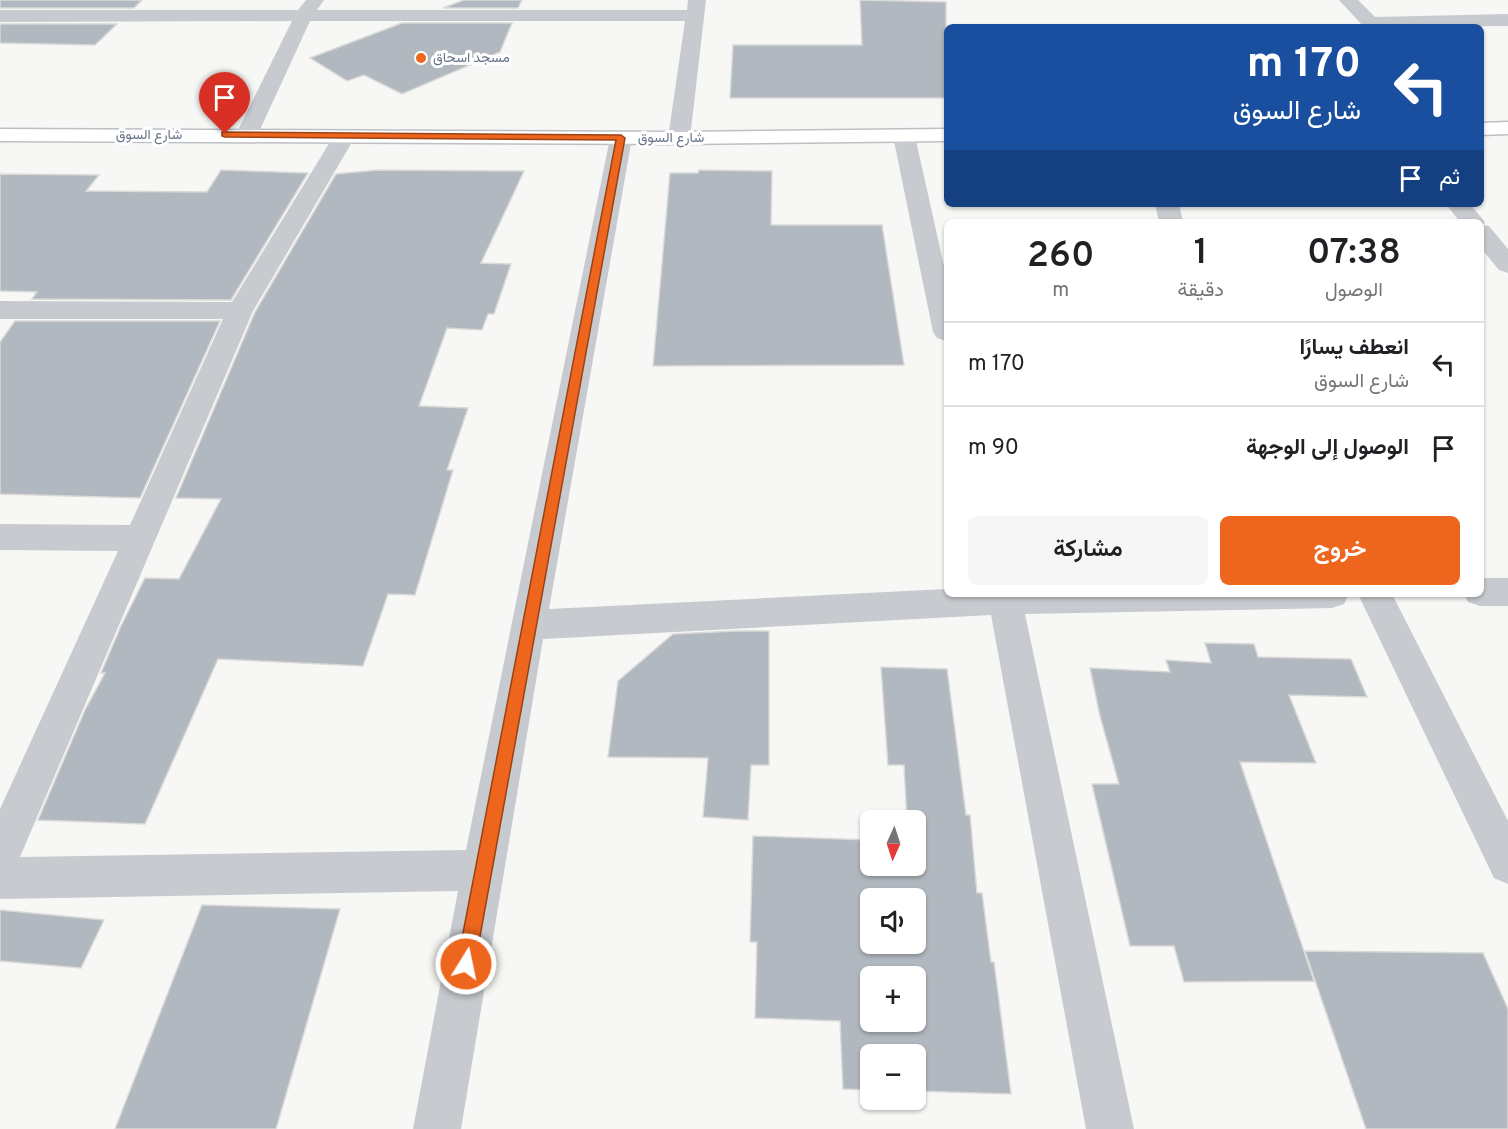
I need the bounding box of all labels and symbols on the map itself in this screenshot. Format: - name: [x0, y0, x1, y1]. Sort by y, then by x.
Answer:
- place label: مسجد اسحاق: [433, 50, 510, 67]
- marker: مسجد اسحاق: [414, 51, 428, 65]
- pin: [199, 72, 250, 134]
- street label: شارع السوق: [116, 127, 182, 145]
- street label: شارع السوق: [638, 130, 704, 148]
- north arrow: [860, 810, 926, 876]
- position arrow: [434, 932, 498, 996]

